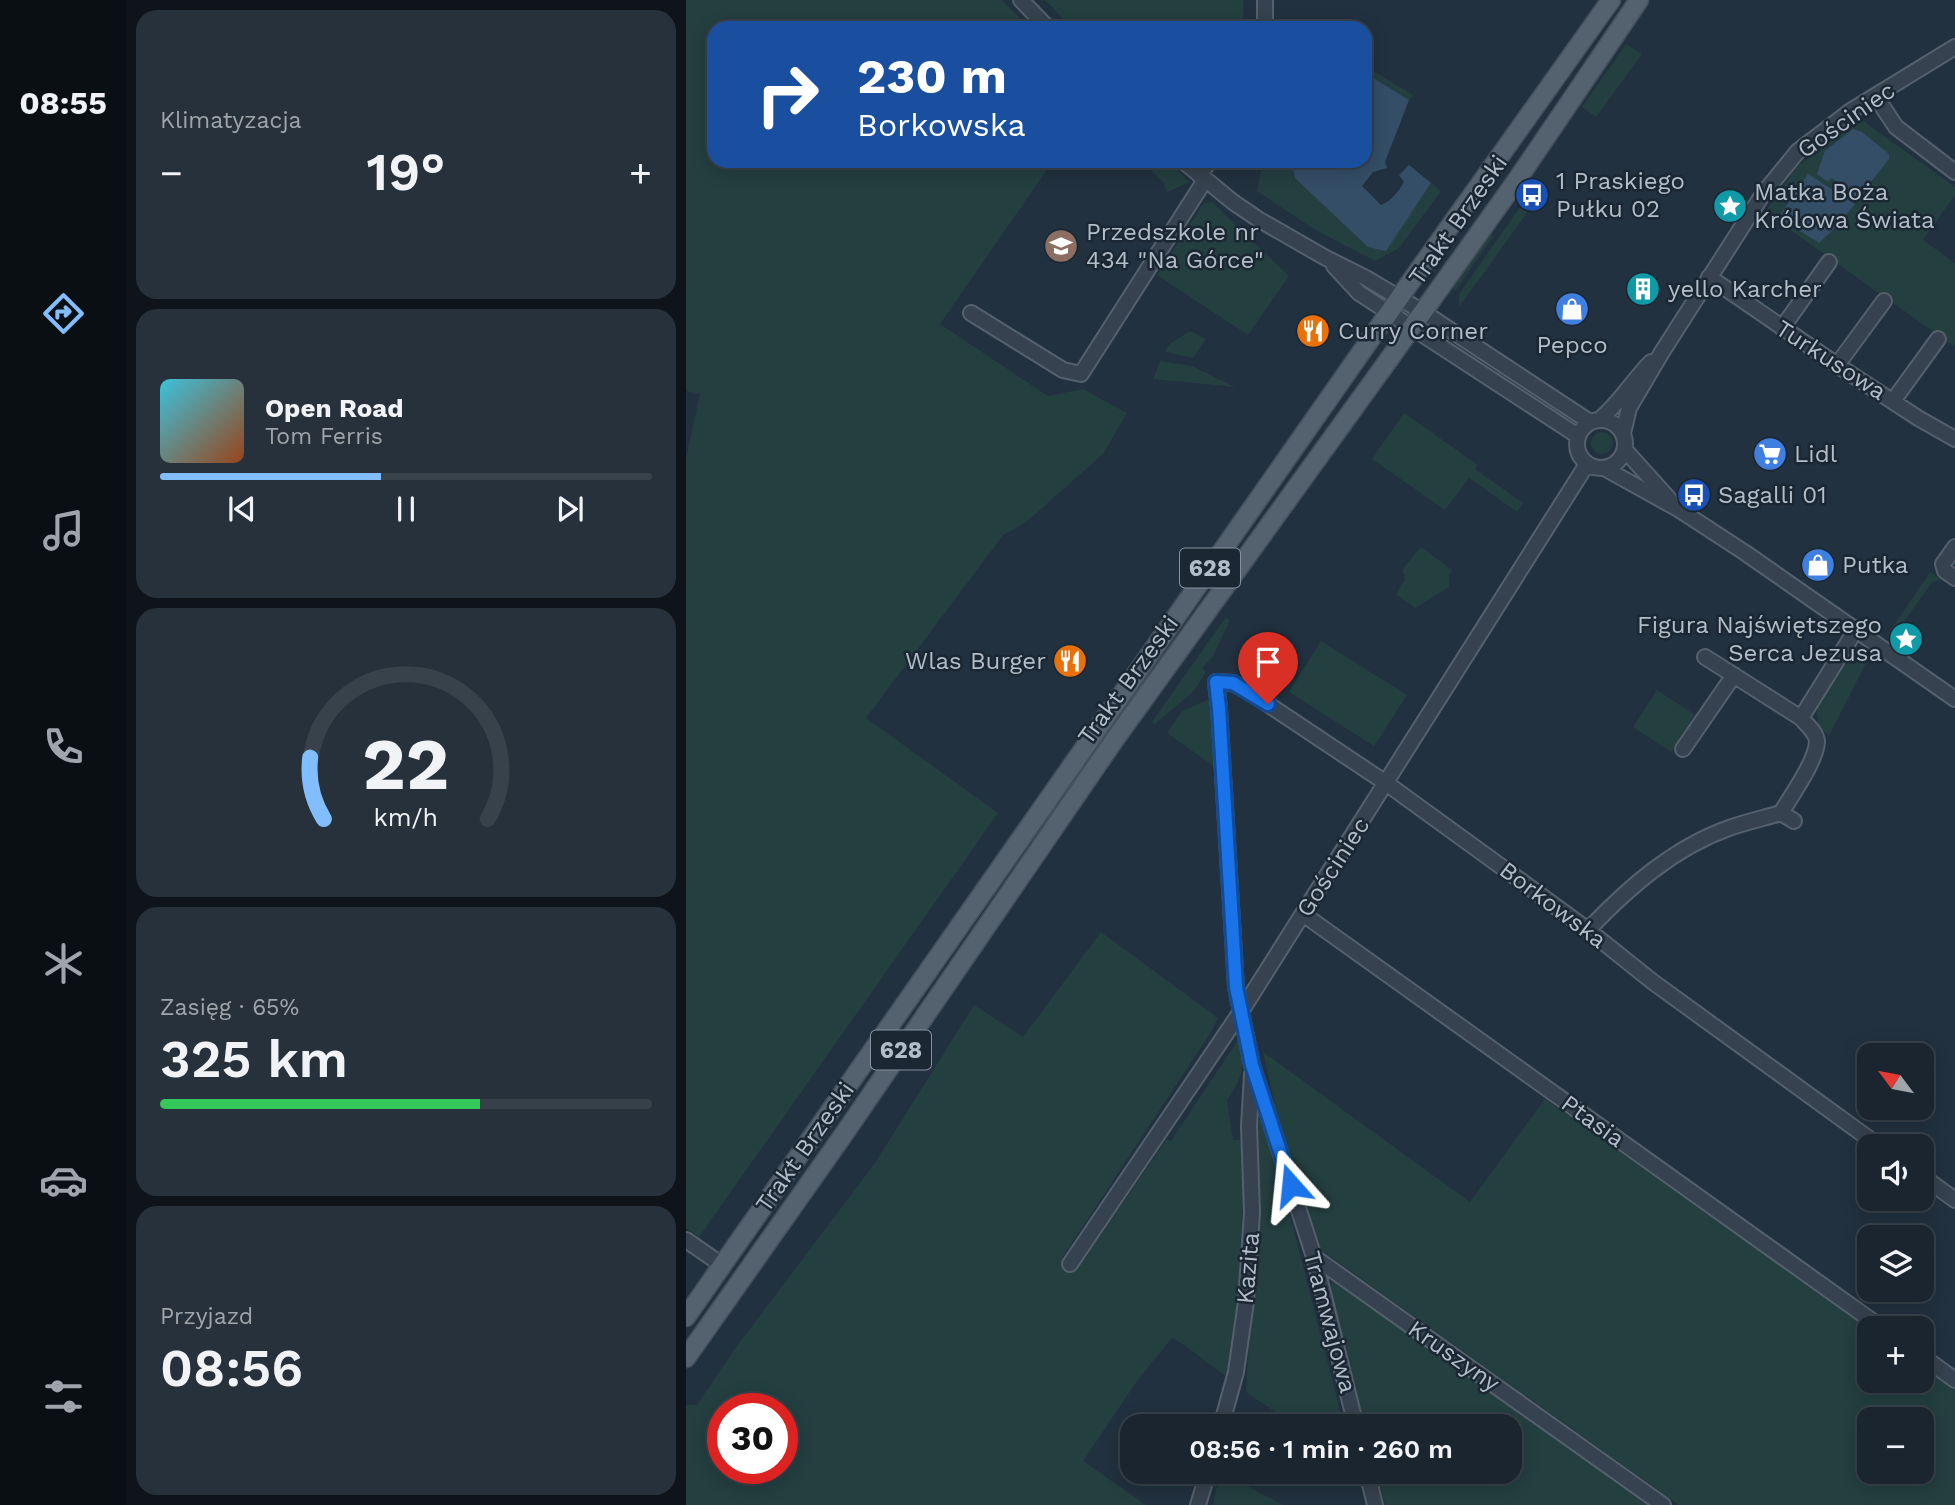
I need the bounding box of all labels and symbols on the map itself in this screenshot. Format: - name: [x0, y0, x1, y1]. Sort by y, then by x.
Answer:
- street label: Gościniec: [1792, 76, 1900, 164]
- street label: Trakt Brzeski: [1403, 150, 1513, 290]
- place label: 1 Praskiego Pułku 02: [1556, 167, 1685, 223]
- bus stop icon: 1 Praskiego Pułku 02: [1513, 176, 1551, 214]
- place label: Matka Boża Królowa Świata: [1754, 178, 1935, 234]
- place icon: Matka Boża Królowa Świata: [1711, 187, 1749, 225]
- place label: Przedszkole nr 434 "Na Górce": [1086, 218, 1264, 274]
- school or university icon: Przedszkole nr 434 "Na Górce": [1042, 227, 1080, 265]
- building icon: yello Karcher: [1624, 270, 1662, 308]
- place label: yello Karcher: [1668, 275, 1822, 303]
- shop icon: Pepco: [1553, 290, 1591, 328]
- restaurant icon: Curry Corner: [1294, 312, 1332, 350]
- street label: Turkusowa: [1771, 314, 1891, 406]
- place label: Curry Corner: [1338, 317, 1488, 345]
- place label: Pepco: [1536, 331, 1608, 359]
- supermarket icon: Lidl: [1751, 435, 1789, 473]
- place label: Lidl: [1794, 440, 1838, 468]
- bus stop icon: Sagalli 01: [1675, 476, 1713, 514]
- place label: Sagalli 01: [1718, 481, 1827, 509]
- shop icon: Putka: [1799, 546, 1837, 584]
- road number: 628: [1180, 548, 1240, 588]
- place label: Putka: [1842, 551, 1908, 579]
- street label: Trakt Brzeski: [1072, 610, 1184, 750]
- place label: Figura Najświętszego Serca Jezusa: [1637, 611, 1882, 667]
- place icon: Figura Najświętszego Serca Jezusa: [1887, 620, 1925, 658]
- pin: [1238, 632, 1298, 704]
- restaurant icon: Wlas Burger: [1051, 642, 1089, 680]
- place label: Wlas Burger: [905, 647, 1046, 675]
- street label: Gościniec: [1291, 812, 1375, 922]
- street label: Borkowska: [1494, 856, 1612, 954]
- road number: 628: [871, 1030, 931, 1070]
- north arrow: [1857, 1043, 1934, 1120]
- street label: Trakt Brzeski: [750, 1077, 860, 1217]
- street label: Ptasia: [1556, 1089, 1630, 1153]
- position arrow: [1254, 1148, 1328, 1222]
- street label: Kazita: [1231, 1231, 1265, 1305]
- street label: Tramwajowa: [1298, 1248, 1362, 1396]
- street label: Kruszyny: [1403, 1314, 1506, 1398]
- speed limit sign: 30: [707, 1393, 798, 1484]

